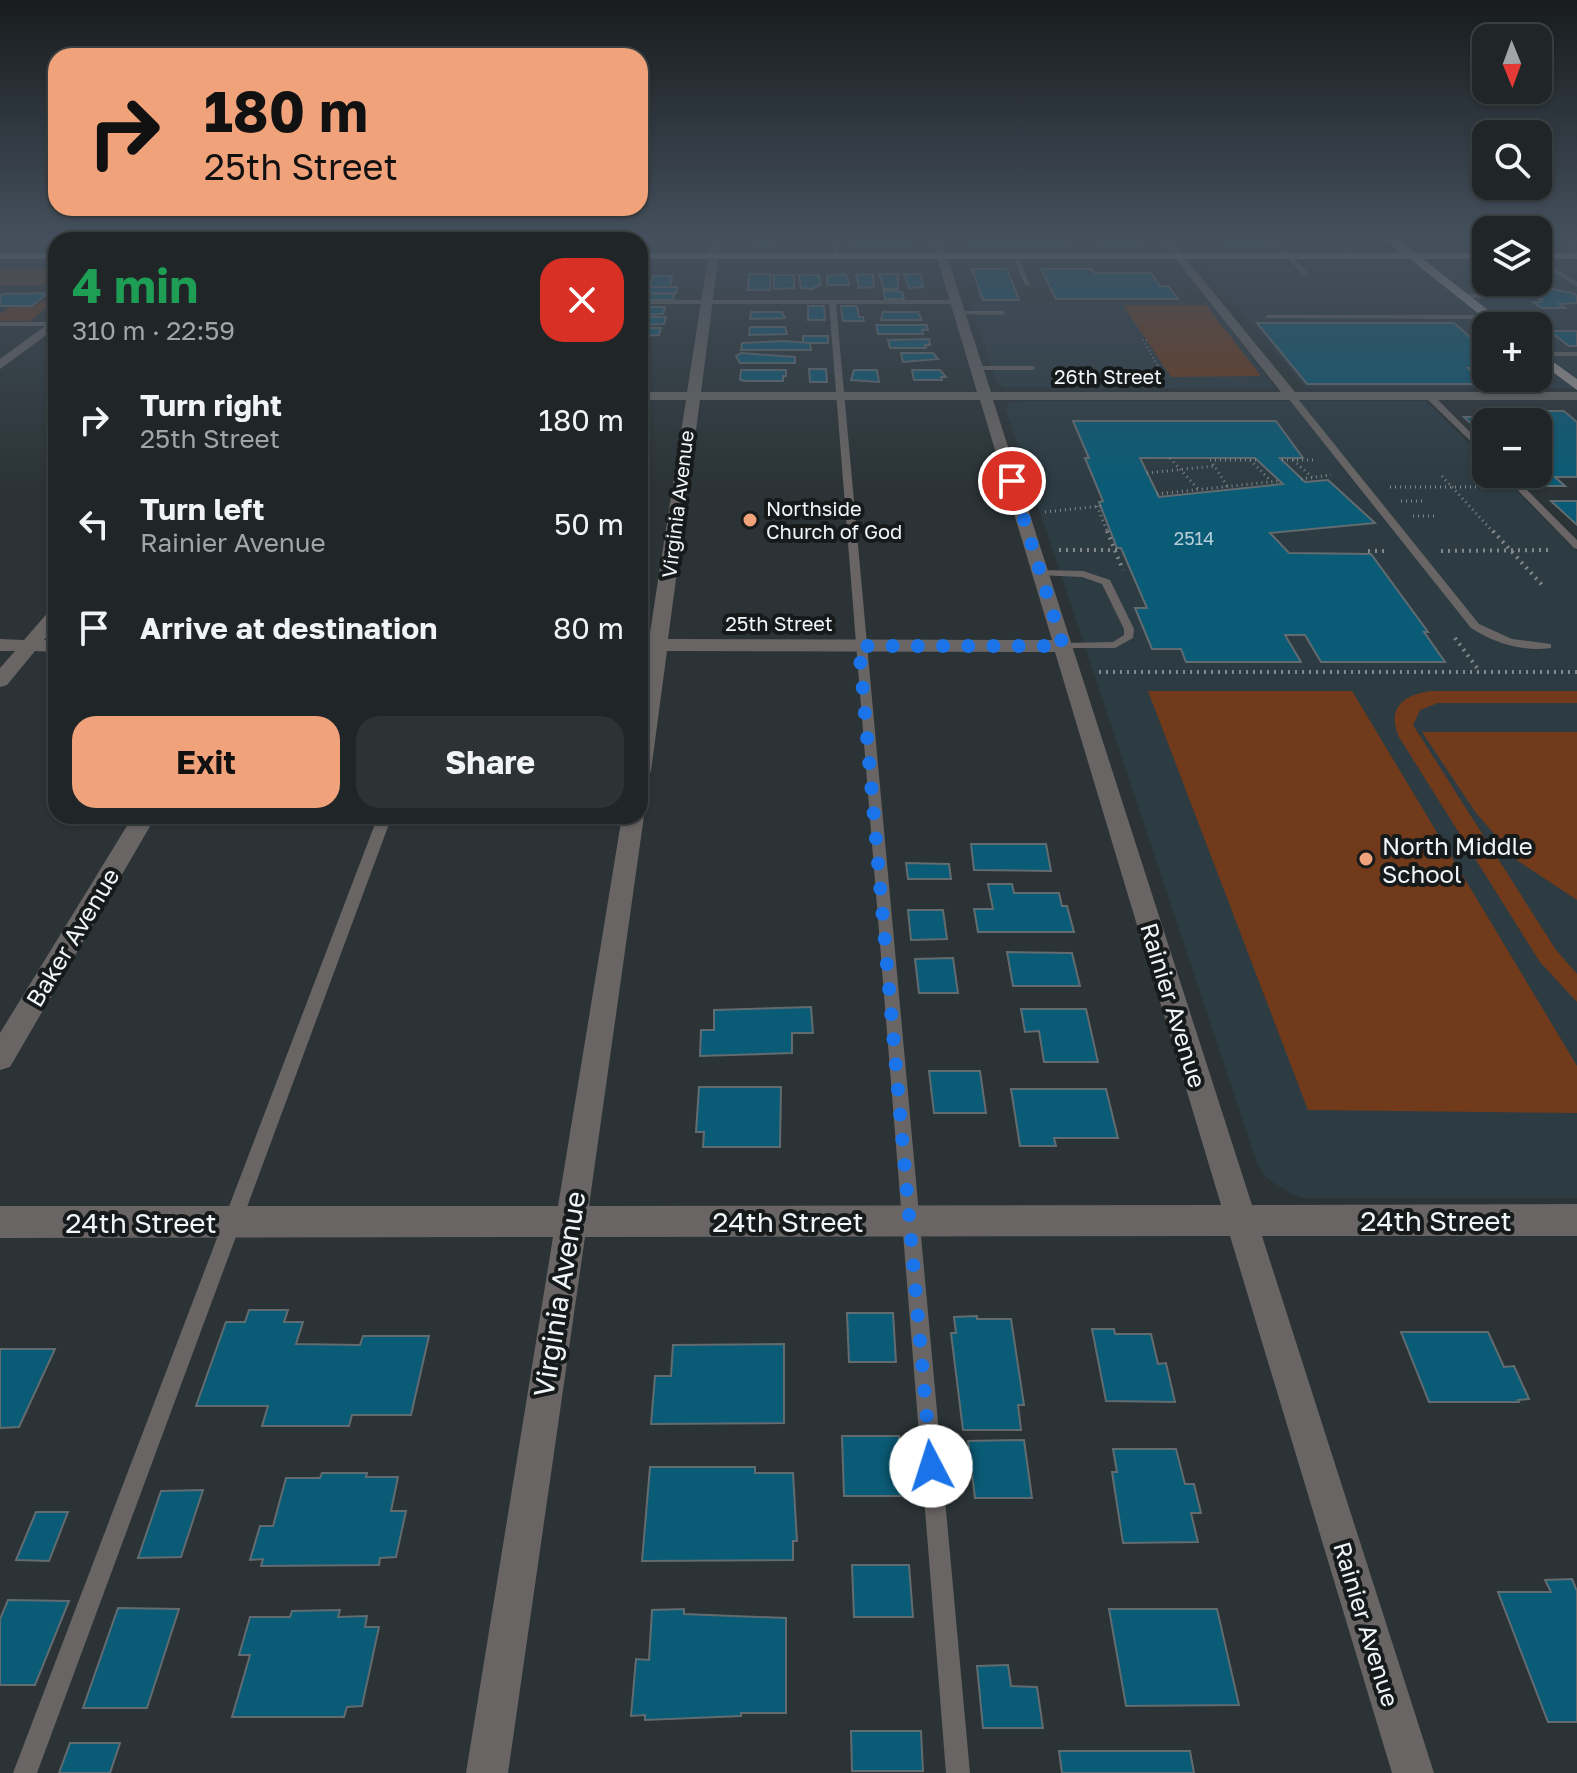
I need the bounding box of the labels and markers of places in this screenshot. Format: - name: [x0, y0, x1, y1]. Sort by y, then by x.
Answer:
- pin: [978, 447, 1046, 515]
- place label: Northside Church of God: [766, 496, 902, 543]
- marker: Northside Church of God: [741, 511, 759, 529]
- place label: North Middle School: [1382, 831, 1533, 888]
- marker: North Middle School: [1357, 850, 1375, 868]

